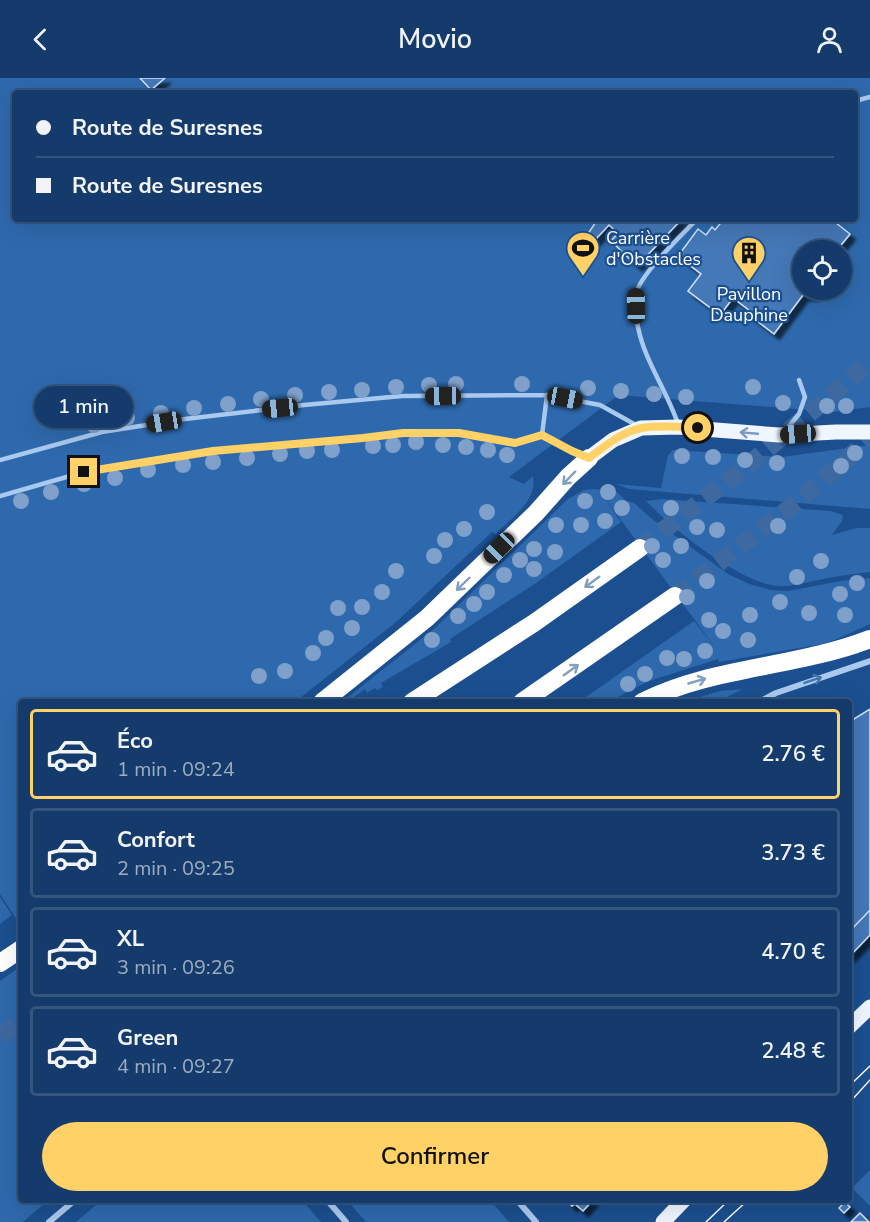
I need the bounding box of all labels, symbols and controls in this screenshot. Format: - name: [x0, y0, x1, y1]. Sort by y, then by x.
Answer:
- text: Movio: [398, 21, 472, 58]
- icon: back: [24, 23, 57, 56]
- icon: person: [813, 23, 846, 56]
- text: Route de Suresnes: [72, 113, 263, 143]
- text: Route de Suresnes: [72, 171, 263, 201]
- place label: Carrière d'Obstacles: [606, 226, 701, 271]
- sports icon: Carrière d'Obstacles: [565, 230, 601, 277]
- building icon: Pavillon Dauphine: [731, 235, 767, 282]
- map controls: [792, 240, 852, 300]
- button: locate: [792, 240, 852, 300]
- place label: Pavillon Dauphine: [710, 282, 788, 327]
- car: [627, 288, 645, 324]
- callout: 1 min: [34, 385, 134, 427]
- car: [546, 386, 584, 410]
- car: [425, 387, 461, 405]
- text: 1 min: [58, 393, 109, 420]
- car: [261, 397, 299, 419]
- car: [145, 410, 183, 434]
- route start: [684, 414, 711, 441]
- car: [779, 424, 817, 444]
- one-way arrow: [739, 427, 759, 438]
- route end: [70, 458, 97, 485]
- one-way arrow: [561, 470, 576, 485]
- car: [480, 529, 518, 567]
- one-way arrow: [585, 575, 601, 588]
- one-way arrow: [455, 577, 470, 592]
- one-way arrow: [562, 664, 578, 676]
- one-way arrow: [803, 674, 822, 685]
- one-way arrow: [687, 675, 706, 686]
- text: Éco: [117, 726, 153, 756]
- icon: car: [45, 727, 99, 781]
- text: 2.76 €: [761, 739, 825, 769]
- text: 1 min · 09:24: [117, 756, 235, 783]
- text: Confort: [117, 825, 195, 855]
- icon: car: [45, 826, 99, 880]
- text: 3.73 €: [761, 838, 825, 868]
- text: 2 min · 09:25: [117, 855, 235, 882]
- text: XL: [117, 924, 144, 954]
- icon: car: [45, 925, 99, 979]
- text: 4.70 €: [761, 937, 825, 967]
- text: 3 min · 09:26: [117, 954, 235, 981]
- text: Green: [117, 1023, 178, 1053]
- icon: car: [45, 1024, 99, 1078]
- text: 2.48 €: [761, 1036, 825, 1066]
- text: 4 min · 09:27: [117, 1053, 235, 1080]
- button: Confirmer: [42, 1122, 828, 1191]

